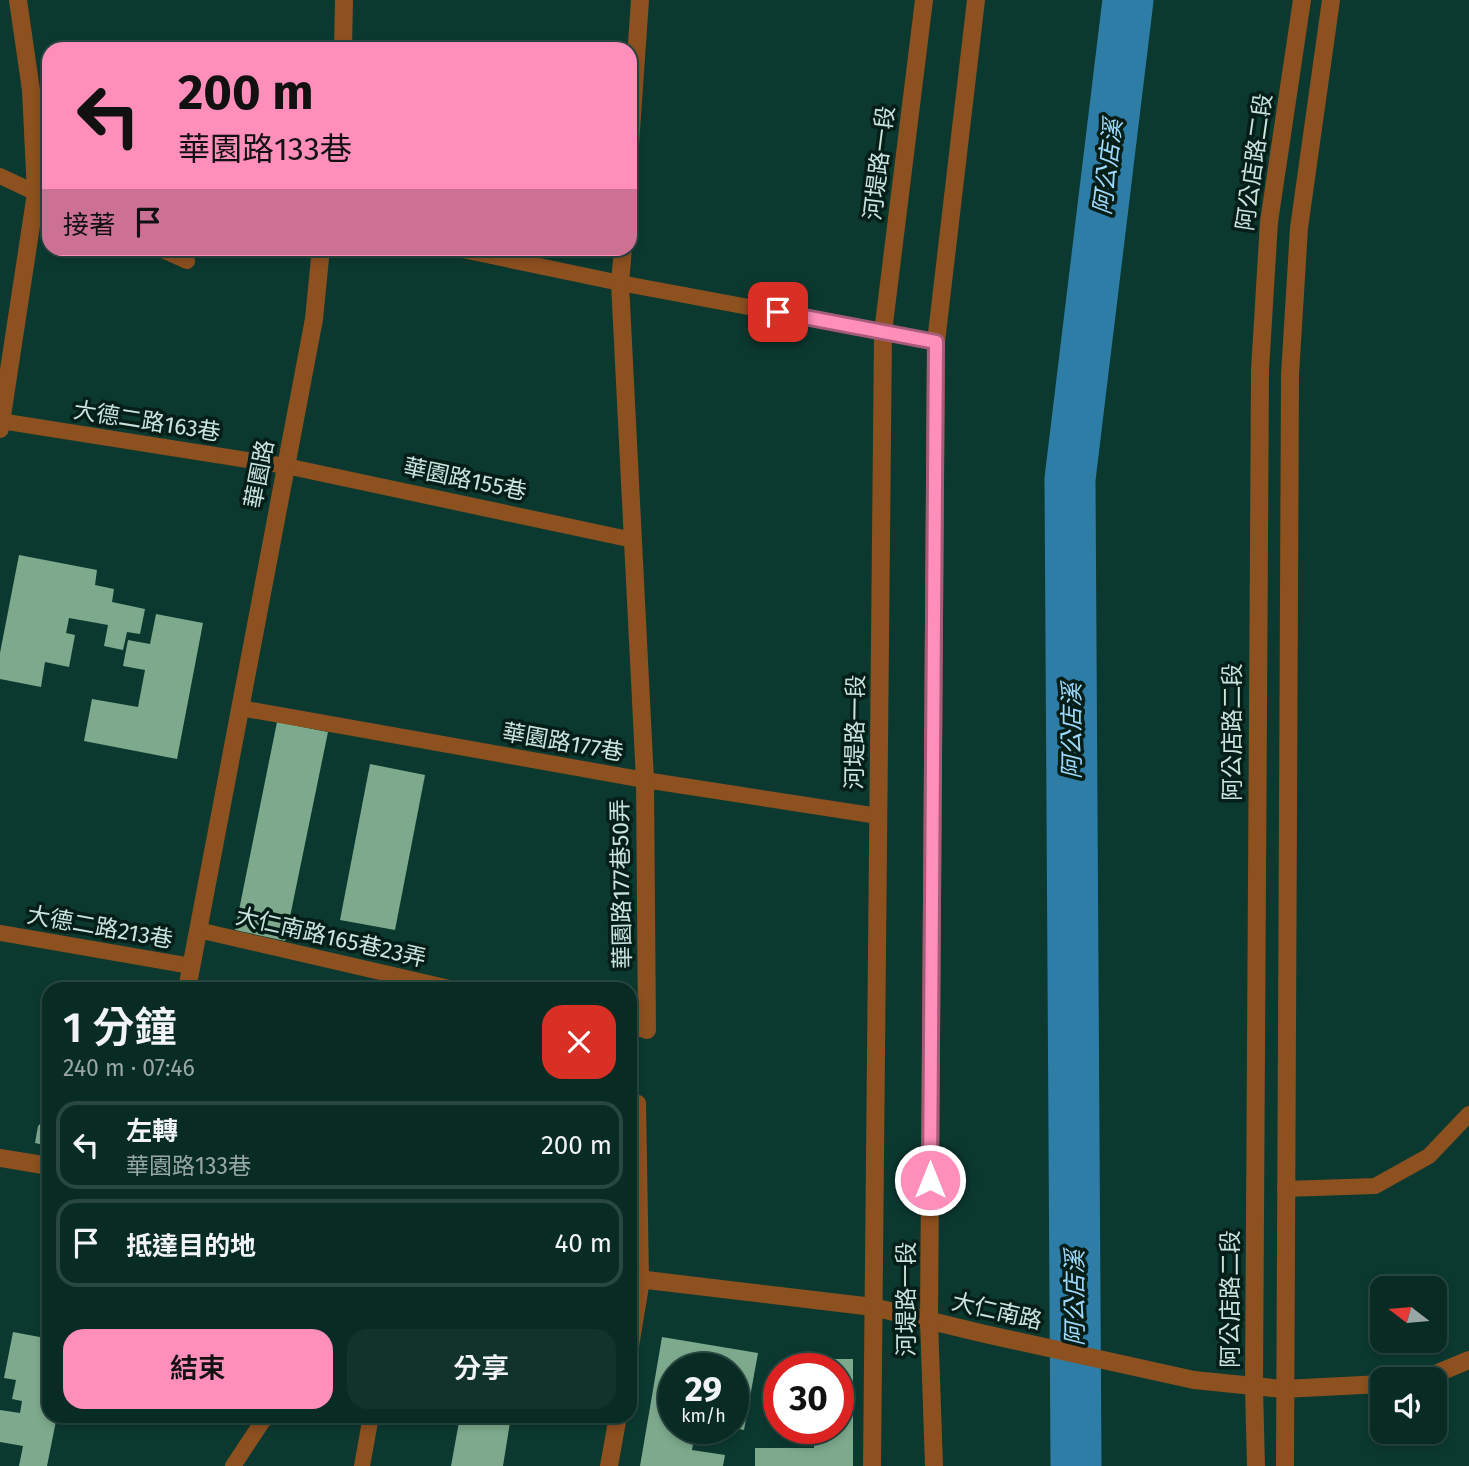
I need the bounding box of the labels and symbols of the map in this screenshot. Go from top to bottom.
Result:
street label: 阿公店路二段 [1231,92,1277,232]
street label: 河堤路一段 [858,104,900,222]
water label: 阿公店溪 [1088,115,1128,216]
pin [748,282,808,342]
street label: 大德二路163巷 [71,396,223,446]
street label: 華園路 [239,437,279,511]
street label: 華園路155巷 [401,452,529,506]
street label: 阿公店路二段 [1218,663,1246,801]
street label: 河堤路一段 [840,674,870,790]
water label: 阿公店溪 [1058,680,1086,779]
street label: 華園路177巷 [500,718,626,766]
street label: 華園路177巷50弄 [606,799,636,969]
street label: 大德二路213巷 [25,900,175,954]
street label: 大仁南路165巷23弄 [233,901,429,973]
position arrow [893,1143,967,1217]
street label: 阿公店路二段 [1216,1230,1244,1368]
street label: 河堤路一段 [892,1242,920,1357]
water label: 阿公店溪 [1061,1247,1089,1346]
north arrow [1370,1276,1447,1353]
street label: 大仁南路 [949,1287,1045,1335]
speed limit sign: 30 [763,1353,854,1444]

